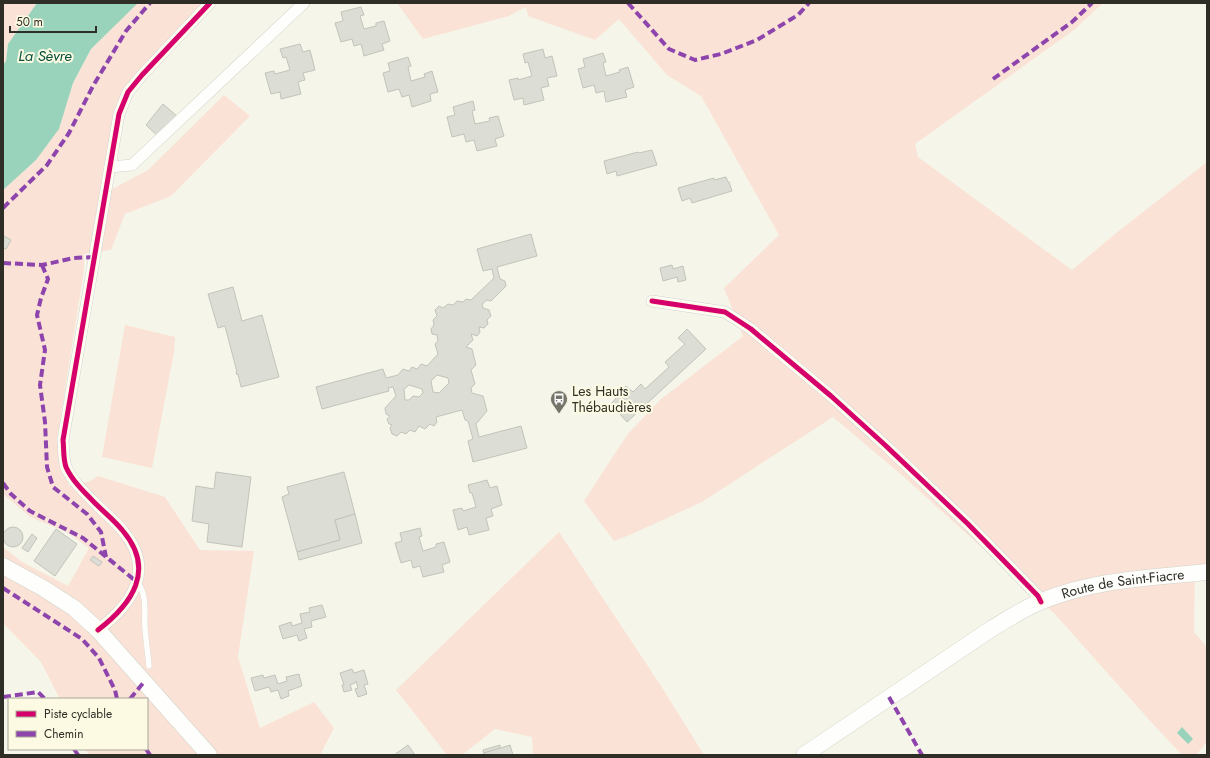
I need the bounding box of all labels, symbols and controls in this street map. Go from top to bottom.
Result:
scale bar [10,8,96,34]
text: 50 m [16,13,43,31]
water label: La Sèvre [18,45,72,67]
place label: Les Hauts Thébaudières [572,381,652,417]
bus stop icon: Les Hauts Thébaudières [549,389,569,414]
street label: Route de Saint-Fiacre [1059,564,1185,603]
legend [8,698,148,750]
text: Piste cyclable [44,705,112,723]
text: Chemin [44,725,83,743]

